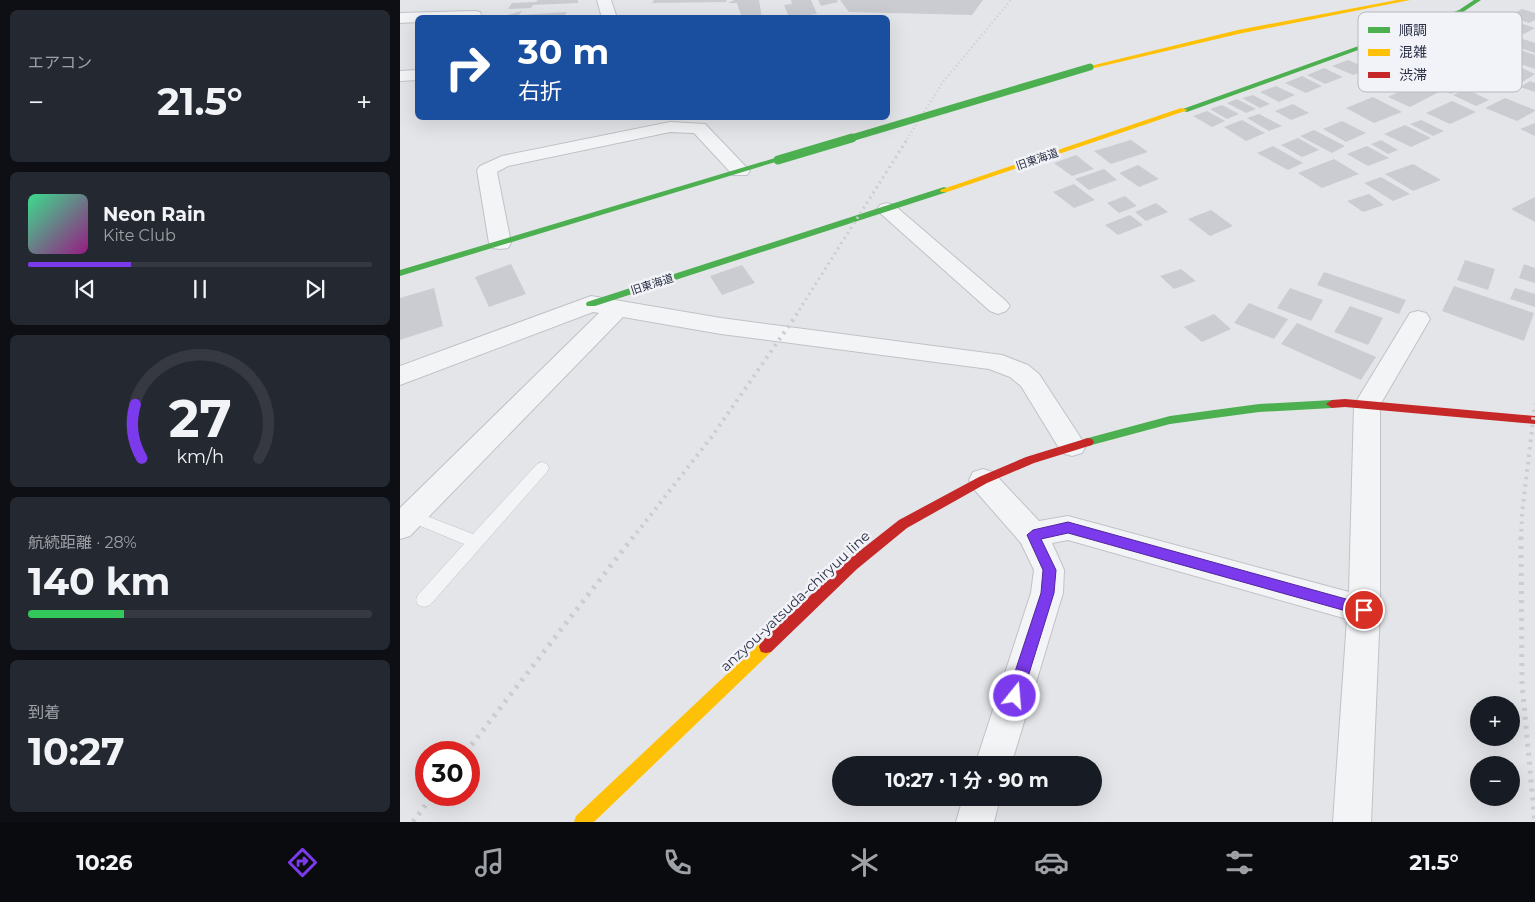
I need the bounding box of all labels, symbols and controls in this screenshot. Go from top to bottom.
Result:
legend [1358,12,1522,92]
text: 順調 [1399,21,1427,39]
text: 30 m [518,30,609,73]
icon: right [435,35,500,100]
text: 混雑 [1399,43,1427,61]
text: エアコン [28,53,92,72]
text: 渋滞 [1399,66,1427,84]
text: 21.5° [157,78,243,125]
text: 右折 [518,78,562,105]
text: − [28,85,44,119]
text: + [356,85,372,119]
street label: 旧東海道 [1014,145,1060,173]
text: Neon Rain [103,203,206,226]
text: Kite Club [103,226,176,245]
street label: 旧東海道 [629,271,675,297]
icon: previous [71,275,99,303]
icon: pause [186,275,214,303]
icon: next [301,275,329,303]
text: 27 [169,387,231,450]
text: km/h [176,446,224,467]
street label: anzyou-yatsuda-chiryuu line [716,527,874,675]
text: 航続距離 · 28% [28,533,137,552]
text: 140 km [28,558,170,605]
pin [1343,589,1385,631]
icon: arrive [1350,596,1378,624]
position arrow [988,669,1040,721]
map controls [1470,696,1520,806]
button: + [1470,696,1520,746]
text: 到着 [28,703,60,722]
text: 10:27 [28,728,125,775]
speed limit sign: 30 [415,741,480,806]
button: − [1470,756,1520,806]
text: 10:27 · 1 分 · 90 m [885,769,1049,792]
icon: directions [285,845,320,880]
icon: music [472,845,507,880]
icon: phone [660,845,695,880]
icon: climate [847,845,882,880]
icon: car [1034,845,1069,880]
icon: filters [1222,845,1257,880]
text: 10:26 [76,849,133,876]
text: 21.5° [1409,849,1459,876]

